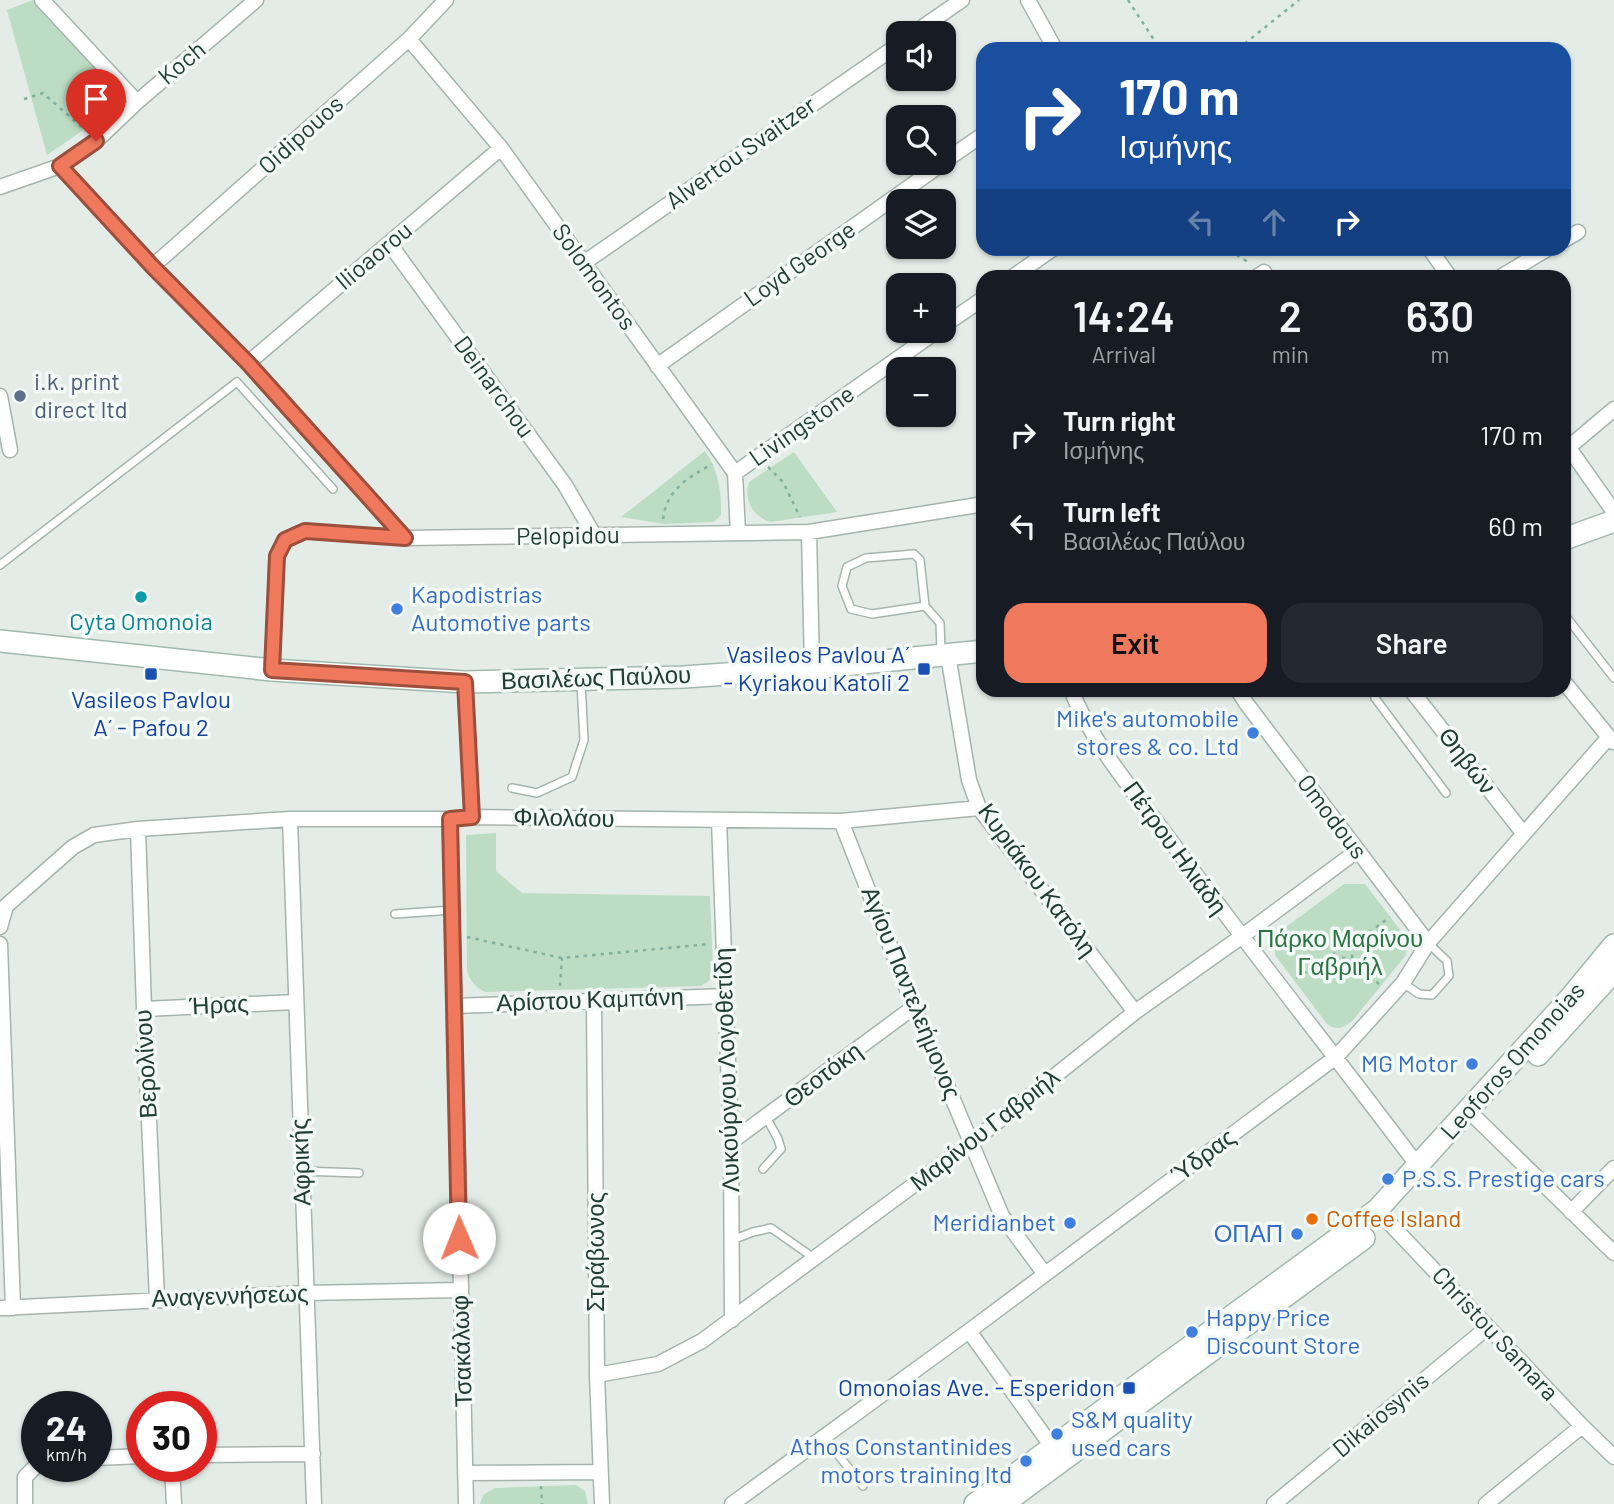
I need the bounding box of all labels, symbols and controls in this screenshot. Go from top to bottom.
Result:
map controls [886,21,956,427]
button: sound [886,21,956,91]
street label: Koch [151,34,211,90]
text: 170 m [1119,66,1239,125]
pin [66,69,126,141]
icon: right [1004,70,1095,161]
icon: arrive [77,80,115,118]
street label: Oidipouos [252,88,348,179]
street label: Alvertou Svaitzer [660,89,821,214]
button: search [886,105,956,175]
text: Ισμήνης [1119,126,1232,164]
button: layers [886,189,956,259]
icon: left [1182,203,1220,241]
icon: ahead [1255,203,1293,241]
icon: right [1328,203,1366,241]
street label: Loyd George [738,214,860,312]
street label: Ilioaorou [329,215,417,295]
street label: Solomontos [547,217,644,335]
button: + [886,273,956,343]
text: 14:24 [1073,290,1175,340]
text: 2 [1279,290,1302,340]
text: 630 [1406,290,1474,340]
street label: Deinarchou [449,330,542,443]
text: Arrival [1092,340,1156,368]
text: min [1272,340,1309,368]
text: m [1430,340,1449,368]
button: − [886,357,956,427]
place label: i.k. print direct ltd [34,366,128,423]
street label: Livingstone [743,378,859,471]
marker: i.k. print direct ltd [12,388,28,404]
text: Turn right [1063,405,1176,436]
icon: right [1004,416,1042,454]
text: 170 m [1480,419,1543,450]
text: Ισμήνης [1063,436,1144,464]
text: Turn left [1063,496,1161,527]
icon: left [1004,507,1042,545]
text: 60 m [1488,510,1543,541]
street label: Pelopidou [516,519,620,550]
text: Βασιλέως Παύλου [1063,527,1245,555]
place label: Kapodistrias Automotive parts [411,579,591,636]
marker: Cyta Omonoia [133,589,149,605]
marker: Kapodistrias Automotive parts [389,601,405,617]
button: Exit [1004,603,1267,683]
button: Share [1281,603,1543,683]
place label: Cyta Omonoia [69,606,213,635]
place label: Vasileos Pavlou A´ - Kyriakou Katoli 2 [723,639,910,696]
street label: Βασιλέως Παύλου [500,659,692,694]
marker: Vasileos Pavlou A´ - Kyriakou Katoli 2 [916,661,932,677]
marker: Vasileos Pavlou A´ - Pafou 2 [143,666,159,682]
place label: Vasileos Pavlou A´ - Pafou 2 [71,684,231,741]
place label: Mike's automobile stores & co. Ltd [1056,703,1239,760]
street label: Θηβών [1433,721,1503,799]
marker: Mike's automobile stores & co. Ltd [1245,725,1261,741]
street label: Omodous [1292,768,1374,864]
street label: Πέτρου Ηλιάδη [1118,775,1234,919]
street label: Κυριάκου Κατόλη [973,797,1104,961]
street label: Φιλολάου [513,801,615,832]
street label: Αγίου Παντελεήμονος [856,882,968,1103]
park label: Πάρκο Μαρίνου Γαβριήλ [1257,923,1423,980]
street label: Λυκούργου Λογοθετίδη [707,947,744,1193]
street label: Leoforos Omonoias [1434,975,1590,1145]
street label: Αρίστου Καμπάνη [496,981,684,1016]
street label: Ήρας [188,987,249,1020]
street label: Βερολίνου [127,1009,162,1119]
street label: Θεοτόκη [777,1035,867,1113]
place label: MG Motor [1361,1048,1458,1077]
marker: MG Motor [1464,1056,1480,1072]
street label: Μαρίνου Γαβριήλ [904,1062,1064,1196]
street label: Αφρικής [283,1118,316,1206]
street label: Ύδρας [1164,1121,1240,1188]
place label: P.S.S. Prestige cars [1402,1163,1605,1192]
marker: P.S.S. Prestige cars [1380,1171,1396,1187]
street label: Στράβωνος [580,1192,609,1312]
position arrow [422,1201,496,1275]
place label: Coffee Island [1326,1203,1461,1232]
place label: Meridianbet [932,1207,1056,1236]
marker: Coffee Island [1304,1211,1320,1227]
marker: Meridianbet [1062,1215,1078,1231]
place label: ΟΠΑΠ [1214,1218,1283,1247]
marker: ΟΠΑΠ [1289,1226,1305,1242]
street label: Christou Samara [1427,1260,1565,1406]
street label: Αναγεννήσεως [151,1277,309,1312]
street label: Τσακάλωφ [444,1294,477,1408]
place label: Happy Price Discount Store [1206,1302,1360,1359]
marker: Happy Price Discount Store [1184,1324,1200,1340]
street label: Dikaiosynis [1326,1365,1434,1462]
place label: Omonoias Ave. - Esperidon [838,1372,1115,1401]
marker: Omonoias Ave. - Esperidon [1121,1380,1137,1396]
speed limit sign: 30 [126,1391,217,1482]
place label: S&M quality used cars [1071,1404,1193,1461]
text: 24 [46,1406,87,1448]
marker: S&M quality used cars [1049,1426,1065,1442]
place label: Athos Constantinides motors training ltd [790,1431,1012,1488]
text: km/h [46,1443,87,1465]
marker: Athos Constantinides motors training ltd [1018,1453,1034,1469]

